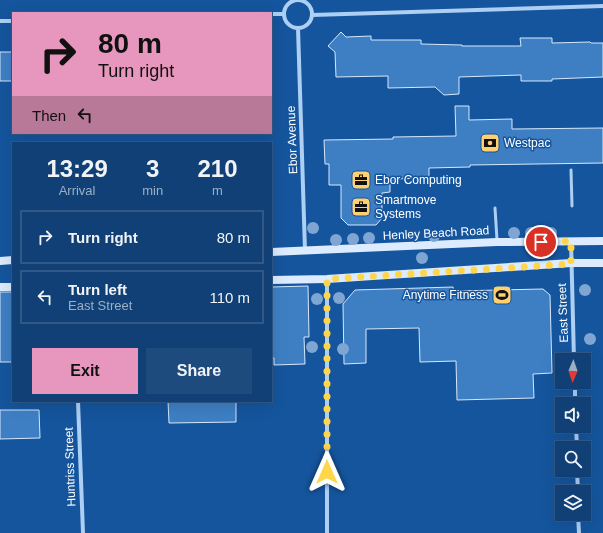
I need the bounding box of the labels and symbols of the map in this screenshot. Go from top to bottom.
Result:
street label: Ebor Avenue [284,105,300,174]
bank icon: Westpac [479,132,501,154]
place label: Westpac [504,136,550,150]
office icon: Ebor Computing [350,169,372,191]
place label: Ebor Computing [375,173,462,187]
place label: Smartmove Systems [375,193,437,221]
office icon: Smartmove Systems [350,196,372,218]
street label: Henley Beach Road [382,223,490,243]
pin [524,225,558,259]
street label: East Street [555,282,571,343]
sports icon: Anytime Fitness [491,284,513,306]
place label: Anytime Fitness [403,288,488,302]
north arrow [555,353,591,389]
street label: Huntriss Street [62,426,78,507]
position arrow [306,451,348,493]

